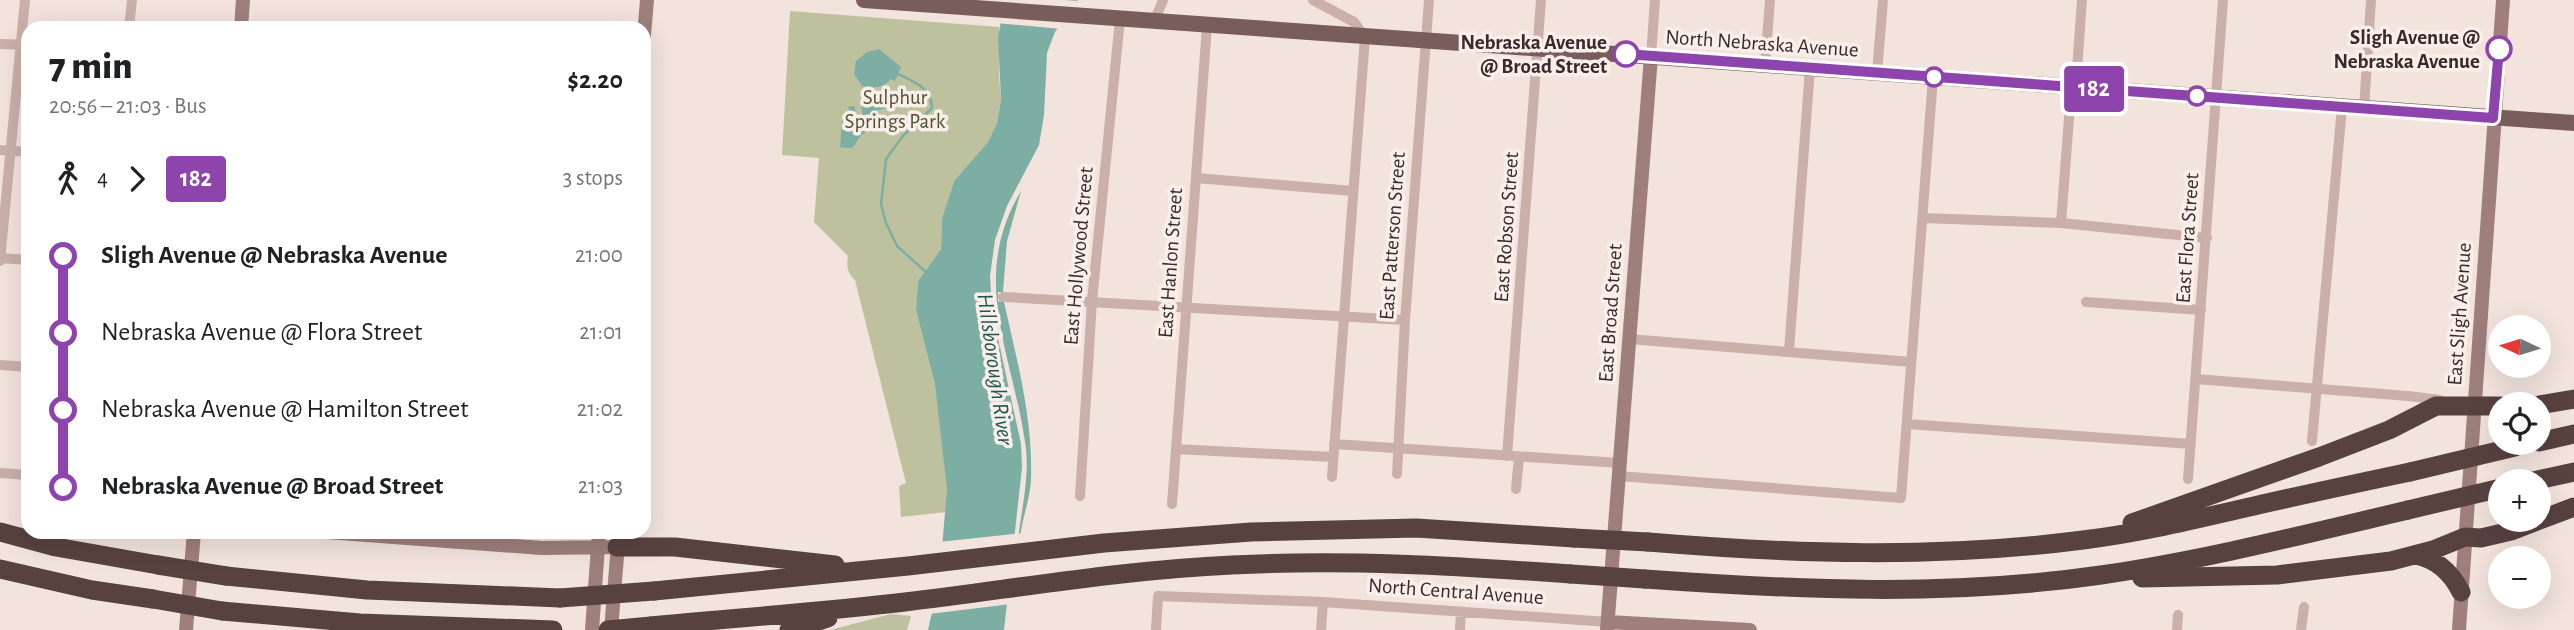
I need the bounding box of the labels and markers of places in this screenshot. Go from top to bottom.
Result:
place label: Sligh Avenue @ Nebraska Avenue [2333,27,2480,72]
place label: Nebraska Avenue @ Broad Street [1460,32,1607,77]
marker: Sligh Avenue @ Nebraska Avenue [2486,36,2512,62]
marker: Nebraska Avenue @ Broad Street [1613,41,1639,67]
unlabelled marker [1924,67,1944,87]
unlabelled marker [2187,86,2207,106]

